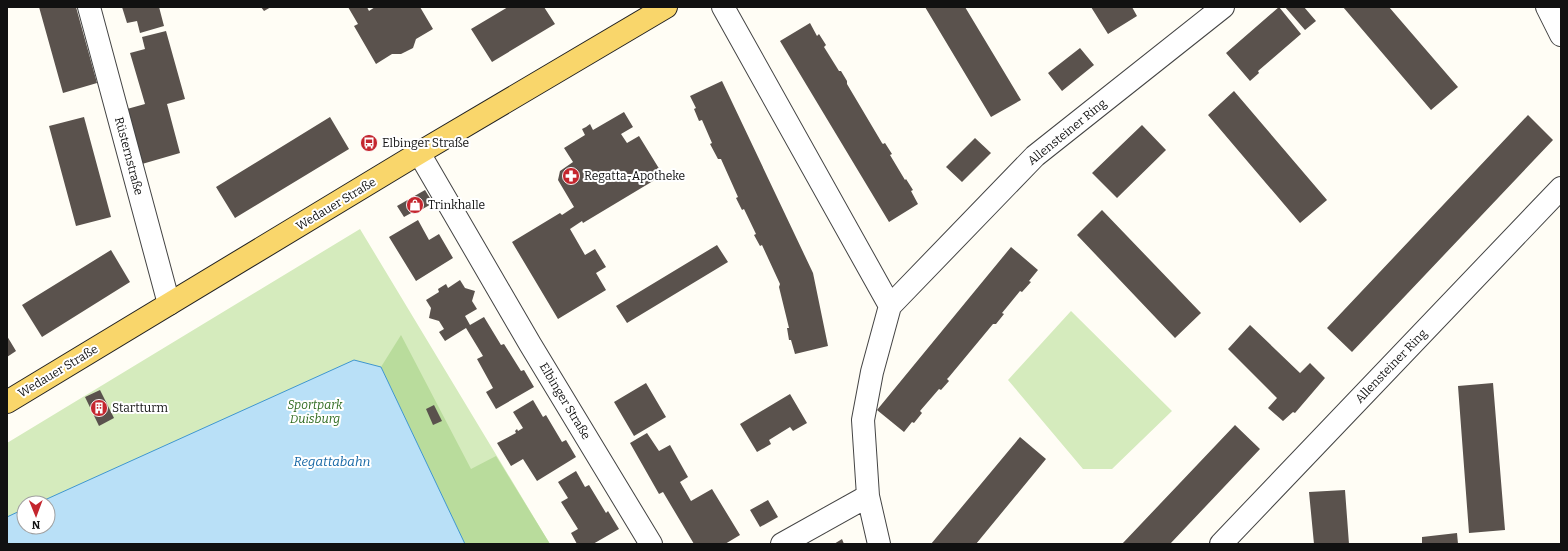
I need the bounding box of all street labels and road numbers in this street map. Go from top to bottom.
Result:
street label: Allensteiner Ring [1025,96,1109,168]
street label: Rüsternstraße [112,115,146,197]
street label: Wedauer Straße [294,175,378,233]
street label: Allensteiner Ring [1352,326,1430,406]
street label: Wedauer Straße [16,342,100,400]
street label: Elbinger Straße [537,360,593,442]

